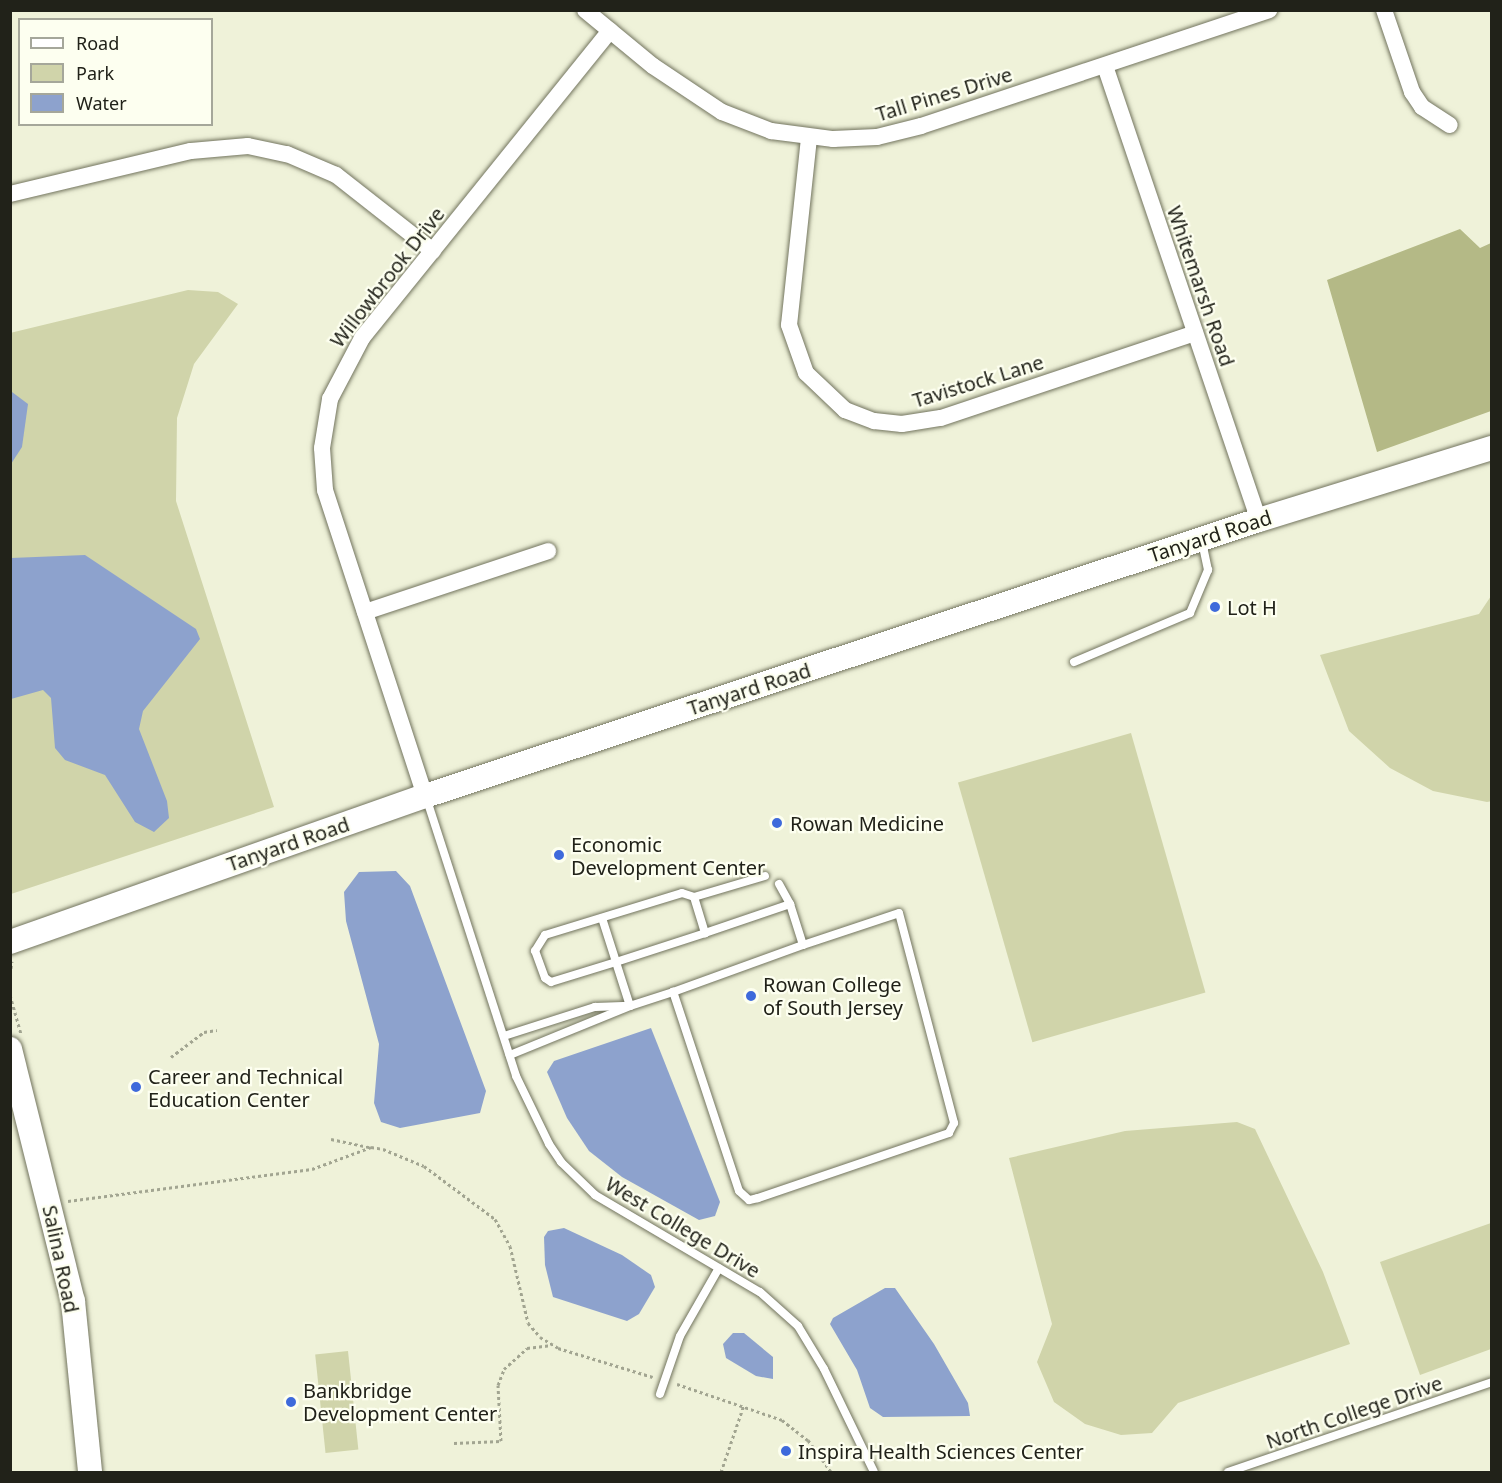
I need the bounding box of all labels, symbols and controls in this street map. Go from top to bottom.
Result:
legend [18,18,213,126]
text: Road [76,31,119,55]
text: Park [76,61,114,85]
street label: Tall Pines Drive [873,62,1015,126]
text: Water [76,91,127,115]
street label: Willowbrook Drive [325,202,449,352]
street label: Whitemarsh Road [1162,203,1240,369]
street label: Tavistock Lane [910,350,1046,412]
street label: Tanyard Road [1145,505,1275,567]
place label: Lot H [1227,595,1277,619]
marker: Lot H [1208,600,1222,614]
street label: Tanyard Road [684,658,814,720]
place label: Rowan Medicine [790,811,944,835]
street label: Tanyard Road [224,812,352,876]
marker: Rowan Medicine [768,814,786,832]
place label: Economic Development Center [571,832,765,879]
marker: Economic Development Center [552,848,566,862]
place label: Rowan College of South Jersey [763,972,903,1019]
marker: Rowan College of South Jersey [744,989,758,1003]
place label: Career and Technical Education Center [148,1064,343,1111]
marker: Career and Technical Education Center [129,1080,143,1094]
street label: West College Drive [601,1171,765,1283]
street label: Salina Road [38,1203,84,1315]
street label: North College Drive [1263,1371,1445,1453]
place label: Bankbridge Development Center [303,1378,497,1425]
marker: Bankbridge Development Center [284,1395,298,1409]
place label: Inspira Health Sciences Center [798,1439,1084,1463]
marker: Inspira Health Sciences Center [779,1444,793,1458]

